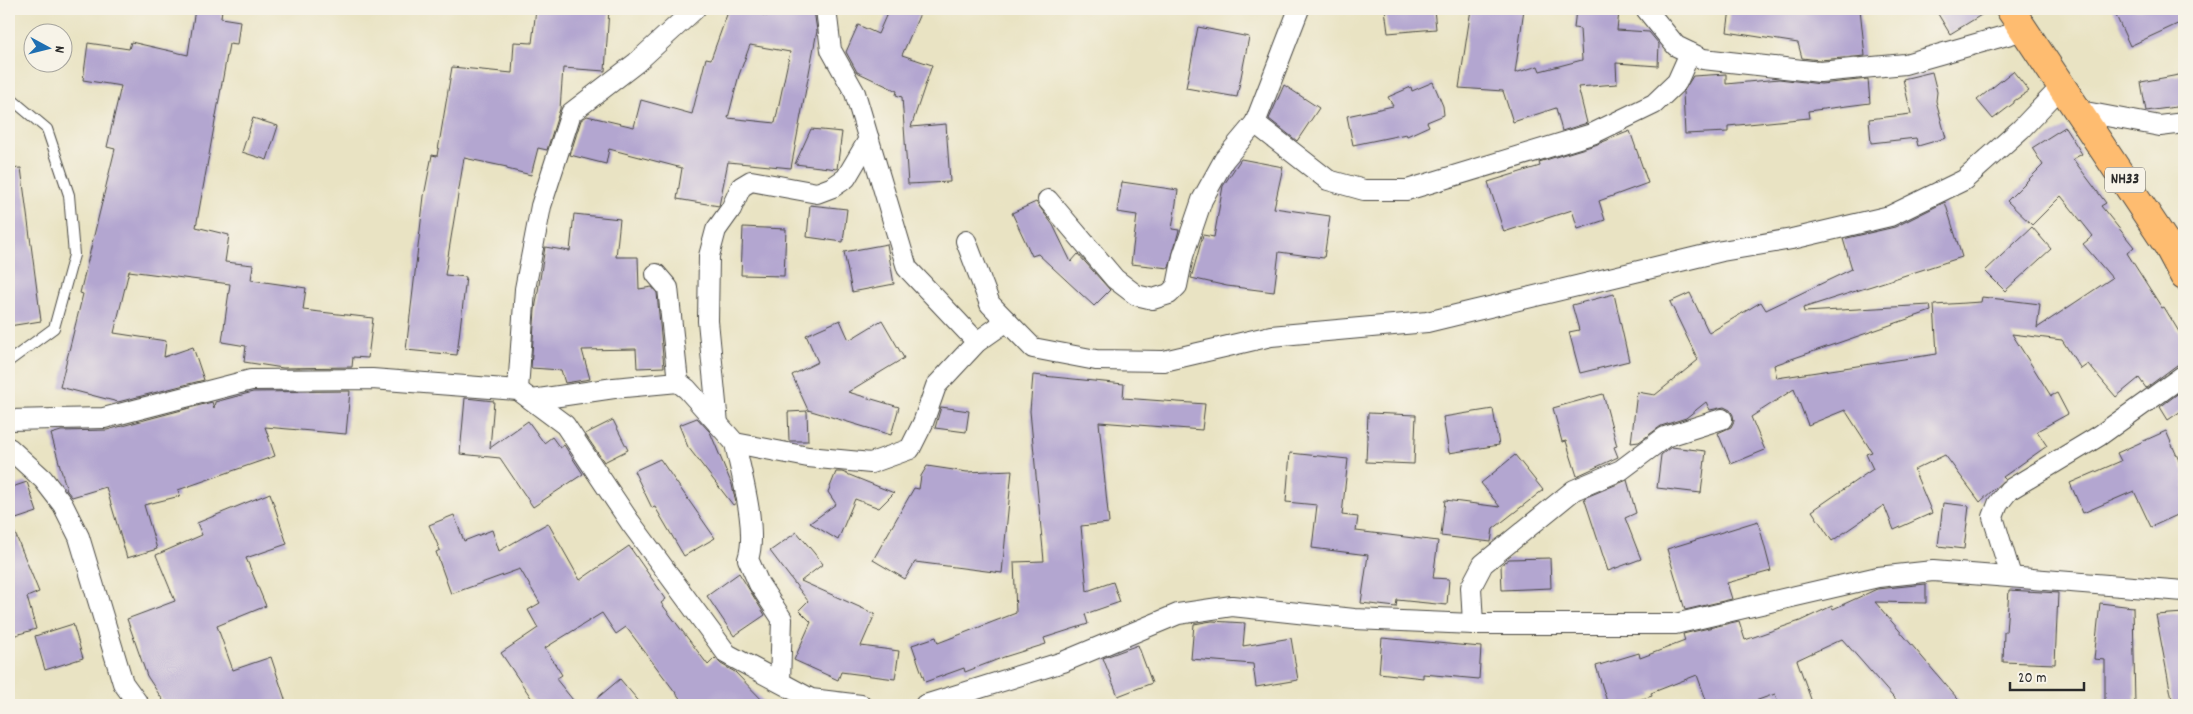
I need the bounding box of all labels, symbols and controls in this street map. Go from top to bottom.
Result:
north arrow [22,22,72,72]
text: N [49,45,69,54]
road number: NH33 [2105,168,2145,192]
scale bar [2010,659,2084,691]
text: 20 m [2018,668,2046,690]

